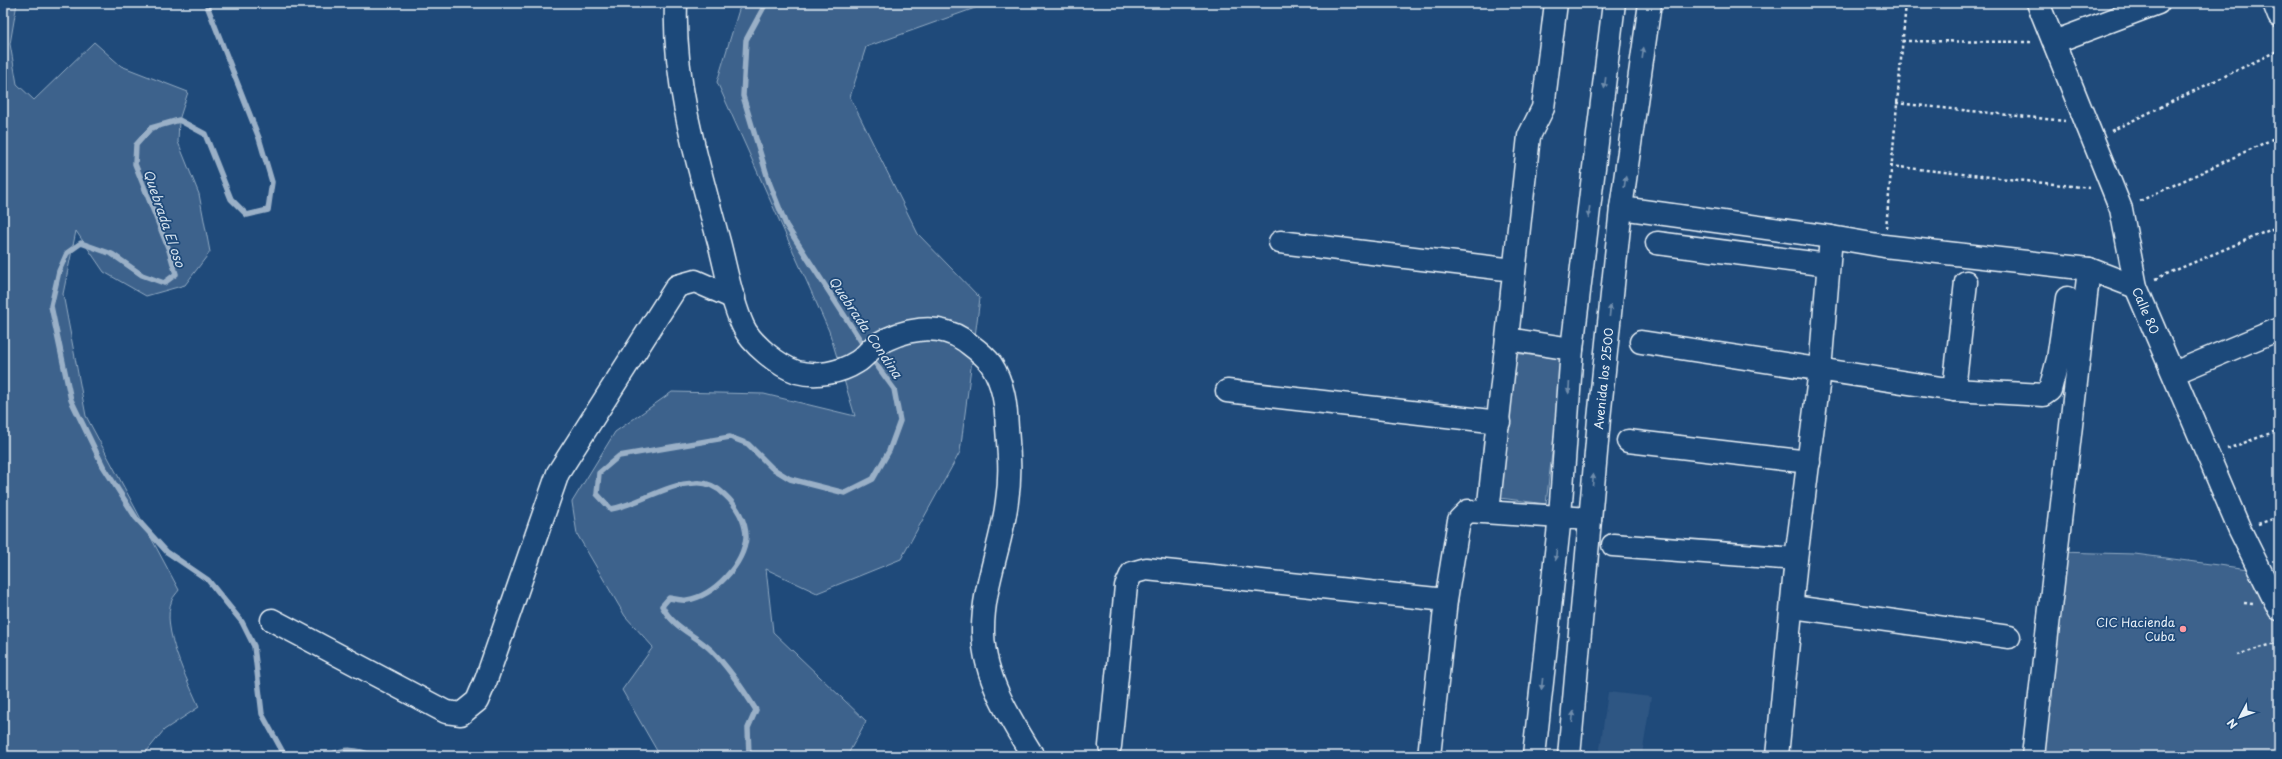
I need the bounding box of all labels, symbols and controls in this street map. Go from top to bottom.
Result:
one-way arrow [1640,47,1646,59]
one-way arrow [1601,77,1608,89]
water label: Quebrada El oso [139,167,191,270]
one-way arrow [1622,176,1628,188]
one-way arrow [1586,206,1592,218]
water label: Quebrada Condina [825,272,908,383]
street label: Calle 80 [2128,284,2164,337]
one-way arrow [1607,305,1613,317]
street label: Avenida los 2500 [1589,327,1617,430]
one-way arrow [1566,382,1573,394]
one-way arrow [1590,474,1597,486]
one-way arrow [1552,549,1559,561]
place label: CIC Hacienda Cuba [2096,613,2176,645]
marker: CIC Hacienda Cuba [2178,624,2188,634]
one-way arrow [1539,678,1545,690]
north arrow [2220,697,2260,737]
one-way arrow [1570,711,1577,723]
text: N [2223,715,2241,733]

